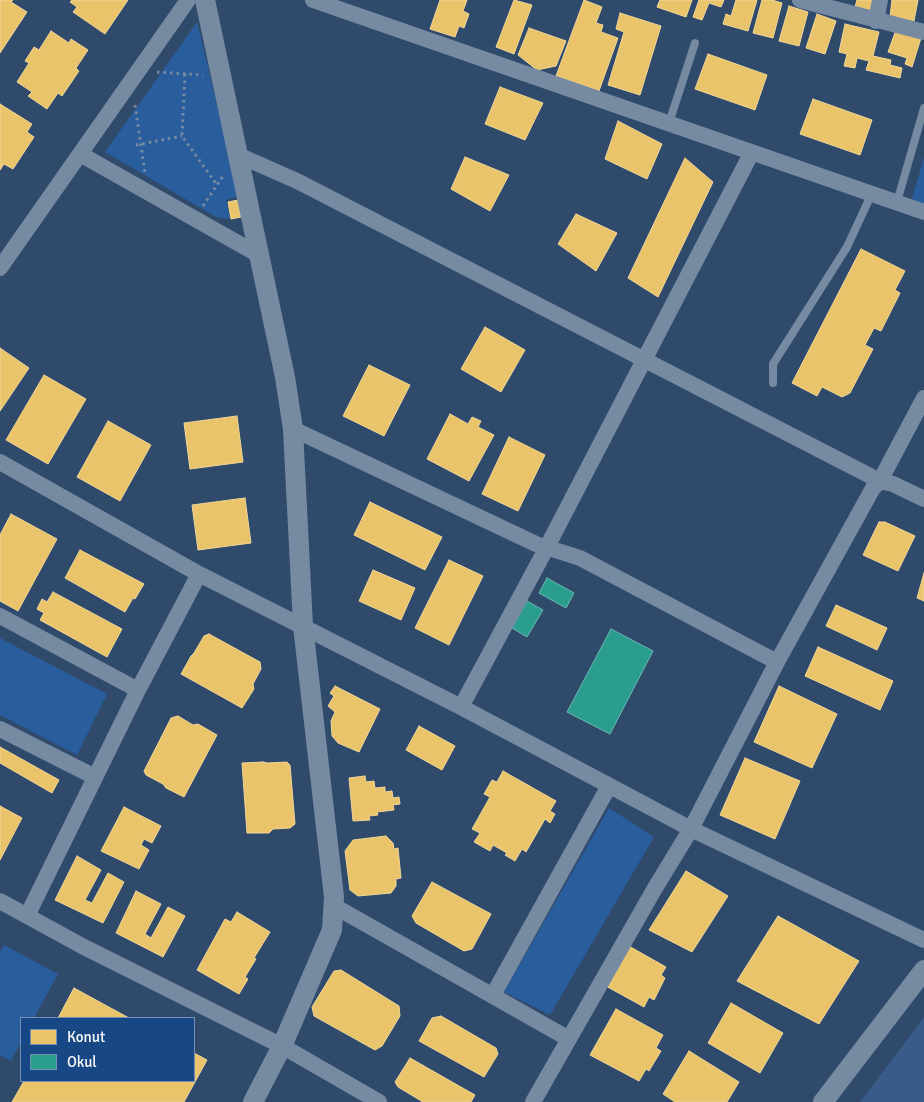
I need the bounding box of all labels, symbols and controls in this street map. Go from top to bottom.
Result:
legend [20,1017,195,1082]
text: Konut [67,1028,105,1046]
text: Okul [67,1053,97,1071]

